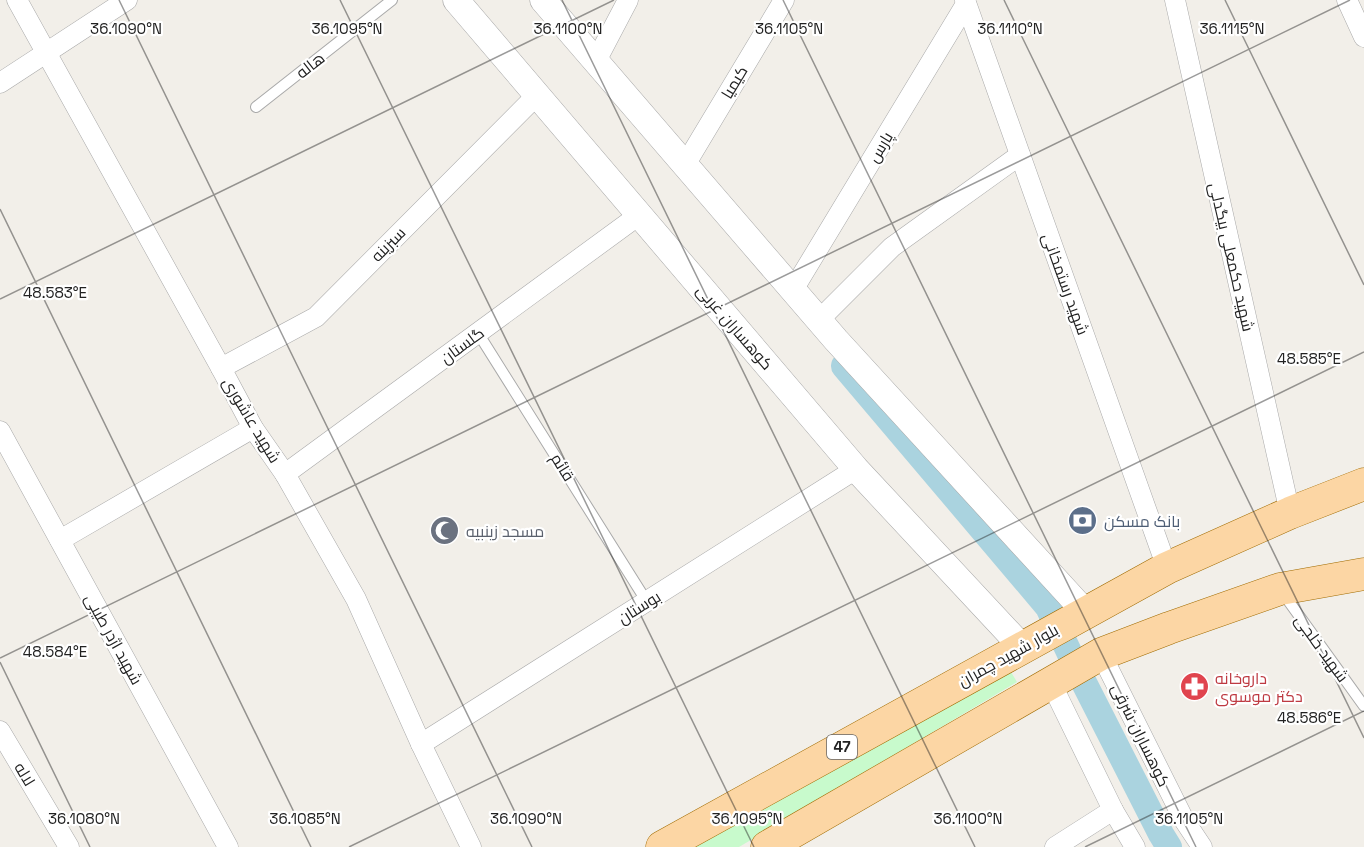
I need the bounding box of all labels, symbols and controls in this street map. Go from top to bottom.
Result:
text: 36.1090°N [90,19,162,38]
text: 36.1095°N [311,19,383,38]
text: 36.1100°N [534,19,602,38]
text: 36.1105°N [755,19,823,38]
text: 36.1110°N [977,19,1043,38]
text: 36.1115°N [1200,19,1264,38]
street label: هاله [292,48,329,83]
street label: کیمیا [716,62,752,103]
street label: پارس [863,127,899,167]
street label: شهید حکمعلی بیگدلی [1204,181,1259,334]
street label: سبزینه [366,222,410,266]
street label: شهید رستمخانی [1037,230,1094,338]
street label: کوهساران غربی [692,280,777,374]
text: 48.583°E [23,283,87,302]
street label: گلستان [436,322,489,368]
text: 48.585°E [1277,349,1341,368]
street label: شهید عاشوری [218,374,285,467]
street label: قائم [545,449,579,486]
bank icon: بانک مسکن [1067,505,1099,537]
place label: بانک مسکن [1104,511,1180,532]
mosque icon: مسجد زینبیه [429,515,461,547]
place label: مسجد زینبیه [466,521,544,542]
street label: بوستان [614,586,665,629]
street label: شهید اژدر طیبی [80,590,147,689]
street label: شهید خلجی [1290,610,1353,686]
street label: بلوار شهید چمران [954,619,1063,693]
text: 48.584°E [23,642,87,661]
place label: داروخانه دکتر موسوی [1215,668,1303,707]
pharmacy icon: داروخانه دکتر موسوی [1178,671,1210,703]
street label: کوهساران شرقی [1107,680,1175,790]
text: 48.586°E [1277,708,1341,727]
road number: 47 [827,735,857,759]
street label: لاله [9,759,40,790]
text: 36.1080°N [48,809,120,828]
text: 36.1085°N [269,809,341,828]
text: 36.1090°N [490,809,562,828]
text: 36.1095°N [711,809,783,828]
text: 36.1100°N [934,809,1002,828]
text: 36.1105°N [1155,809,1223,828]

